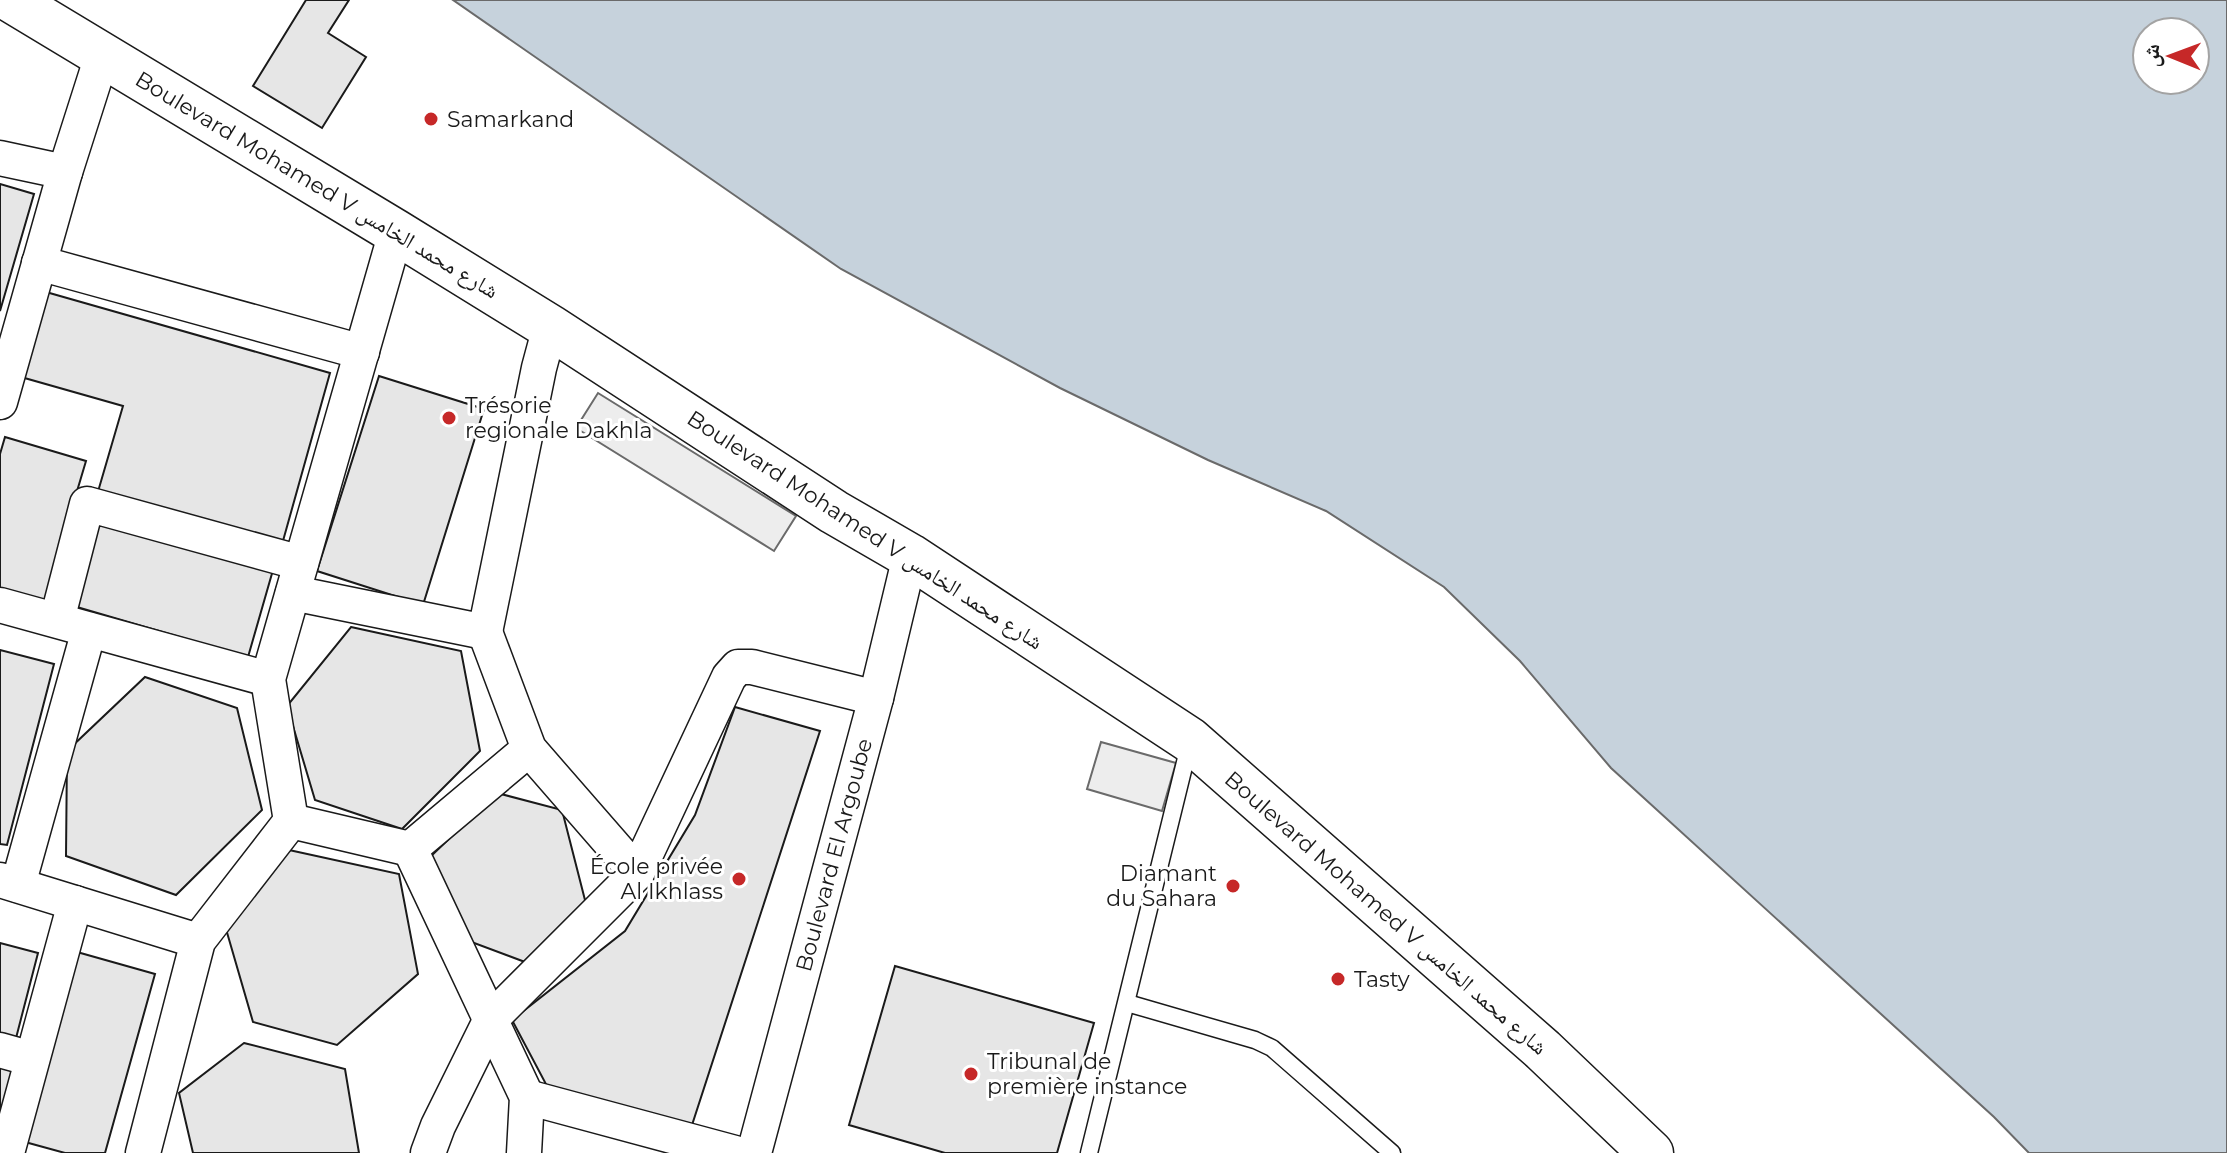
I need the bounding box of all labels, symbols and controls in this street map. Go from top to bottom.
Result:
north arrow [2131,16,2211,96]
text: ش [2138,44,2165,68]
street label: Boulevard Mohamed V شارع محمد الخامس [130,66,504,304]
place label: Samarkand [447,106,574,133]
marker: Samarkand [422,110,440,128]
place label: Trésorie regionale Dakhla [465,392,653,444]
street label: Boulevard Mohamed V شارع محمد الخامس [682,405,1048,655]
marker: Trésorie regionale Dakhla [440,409,458,427]
street label: Boulevard El Argoube [790,735,878,975]
street label: Boulevard Mohamed V شارع محمد الخامس [1219,765,1553,1061]
place label: École privée Al Ikhlass [590,853,723,905]
place label: Diamant du Sahara [1106,860,1217,912]
marker: École privée Al Ikhlass [730,870,748,888]
marker: Diamant du Sahara [1224,877,1242,895]
place label: Tasty [1354,966,1410,993]
marker: Tasty [1329,970,1347,988]
place label: Tribunal de première instance [987,1048,1187,1100]
marker: Tribunal de première instance [962,1065,980,1083]

